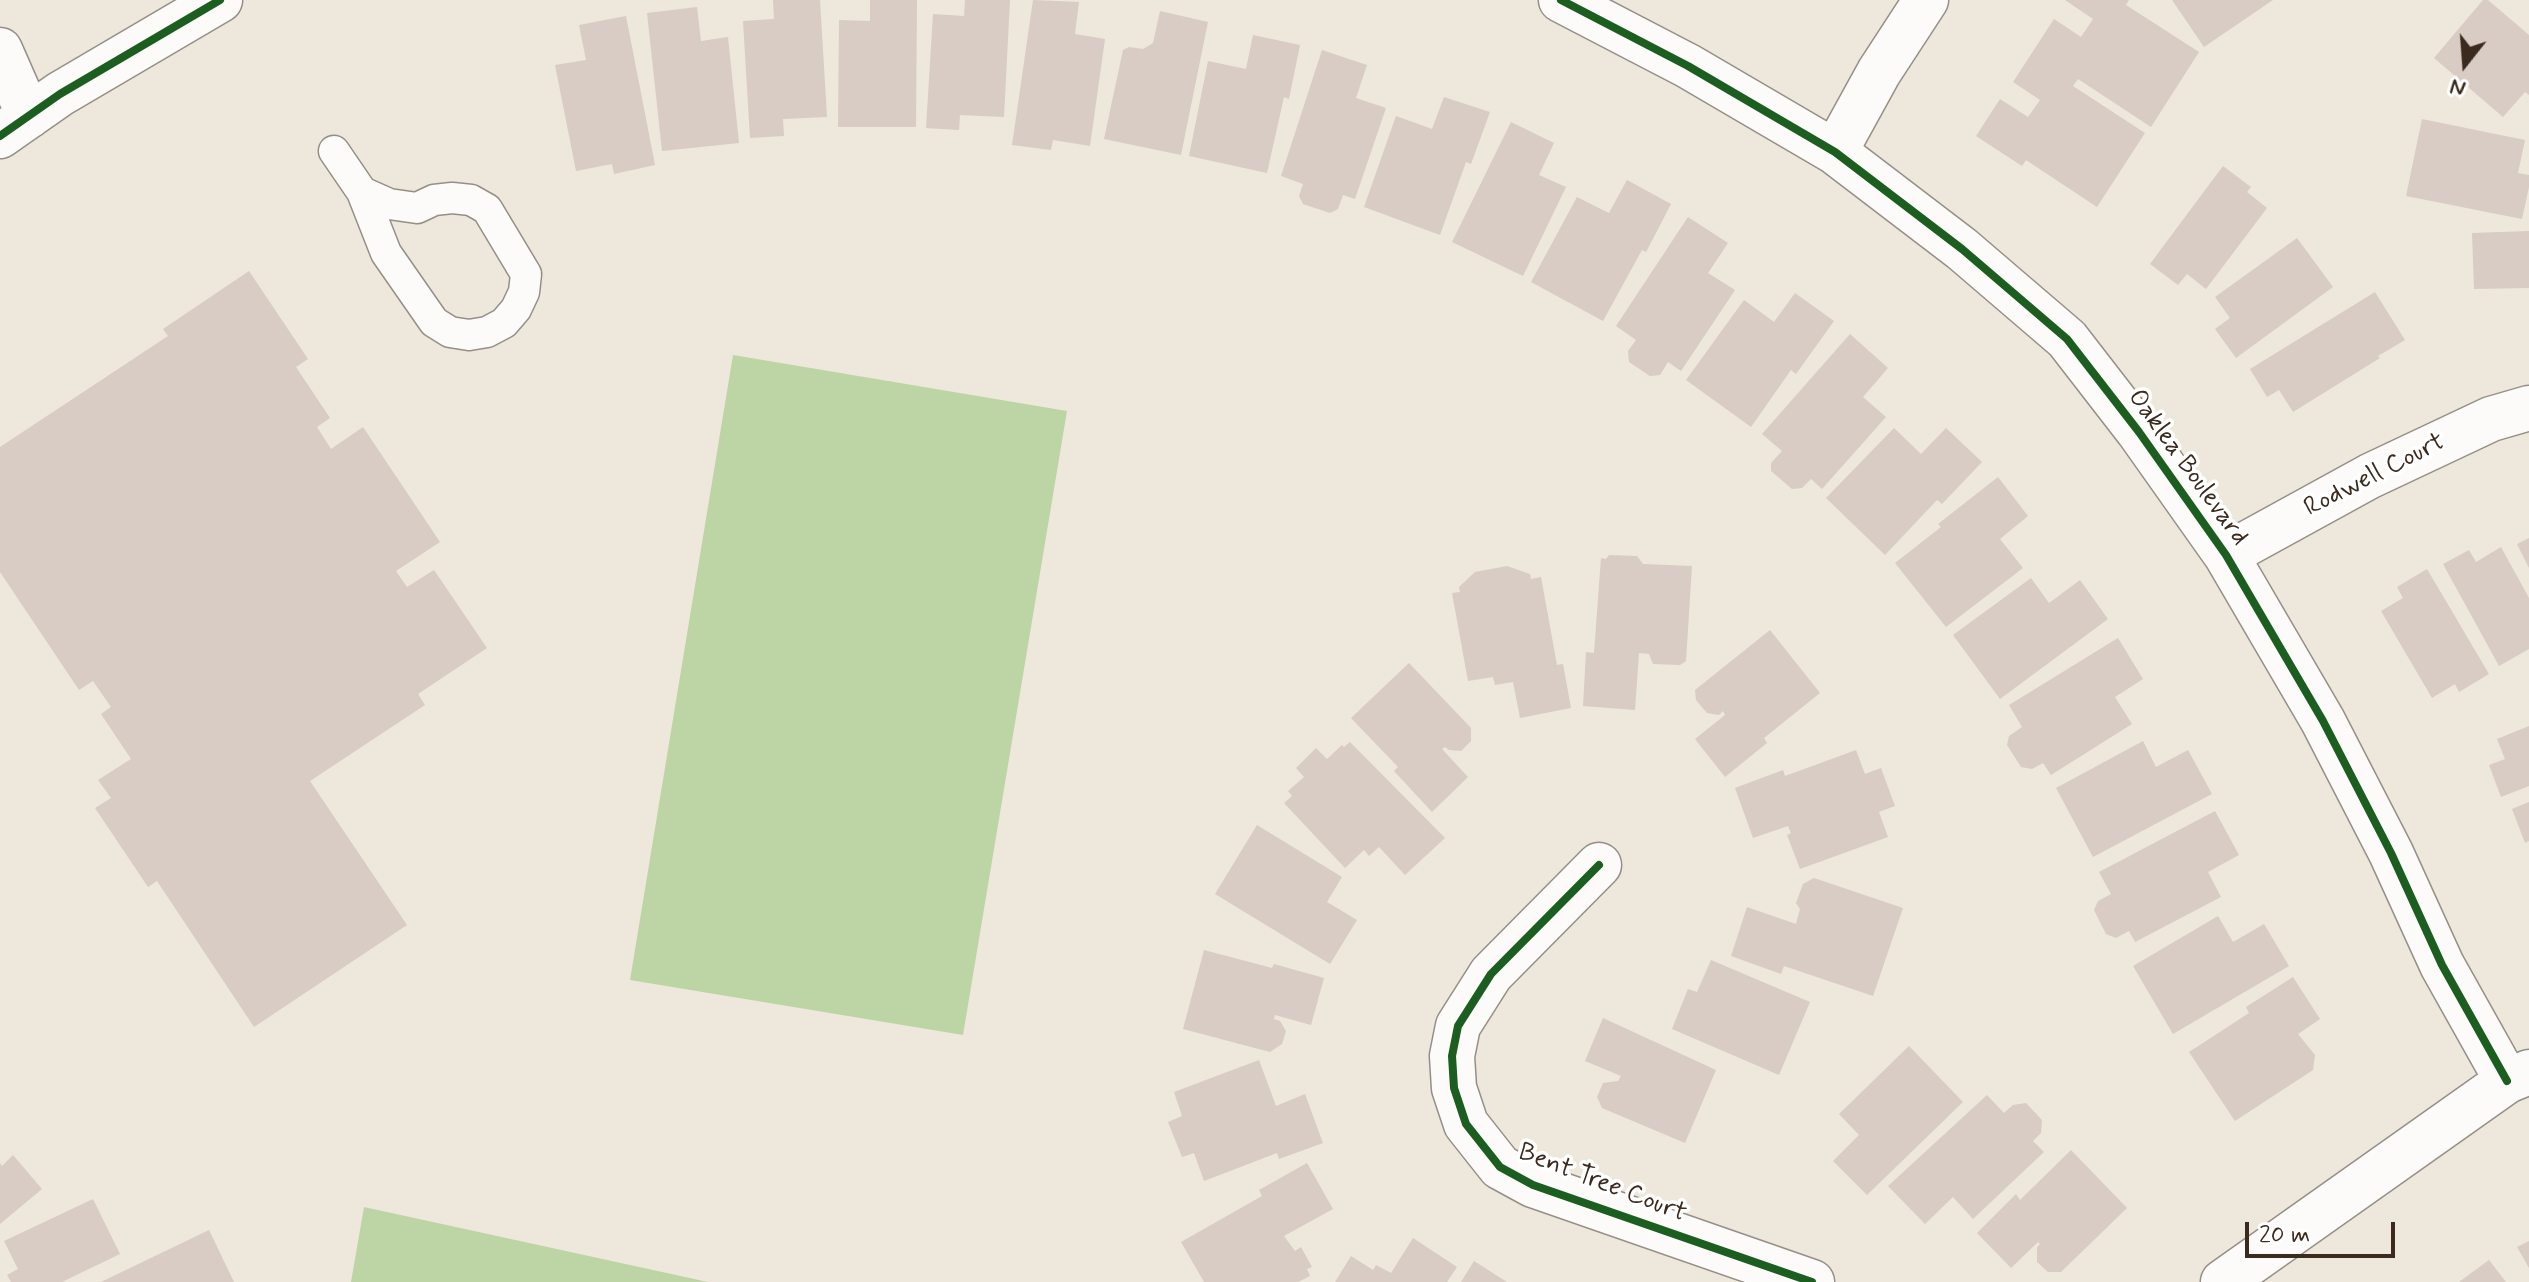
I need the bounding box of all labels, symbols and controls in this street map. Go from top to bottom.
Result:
north arrow [2425,24,2505,104]
text: N [2447,71,2469,102]
street label: Oaklea Boulevard [2120,384,2254,552]
street label: Rodwell Court [2299,427,2451,525]
street label: Bent Tree Court [1513,1138,1691,1230]
scale bar [2249,1206,2399,1256]
text: 20 m [2259,1220,2310,1251]

